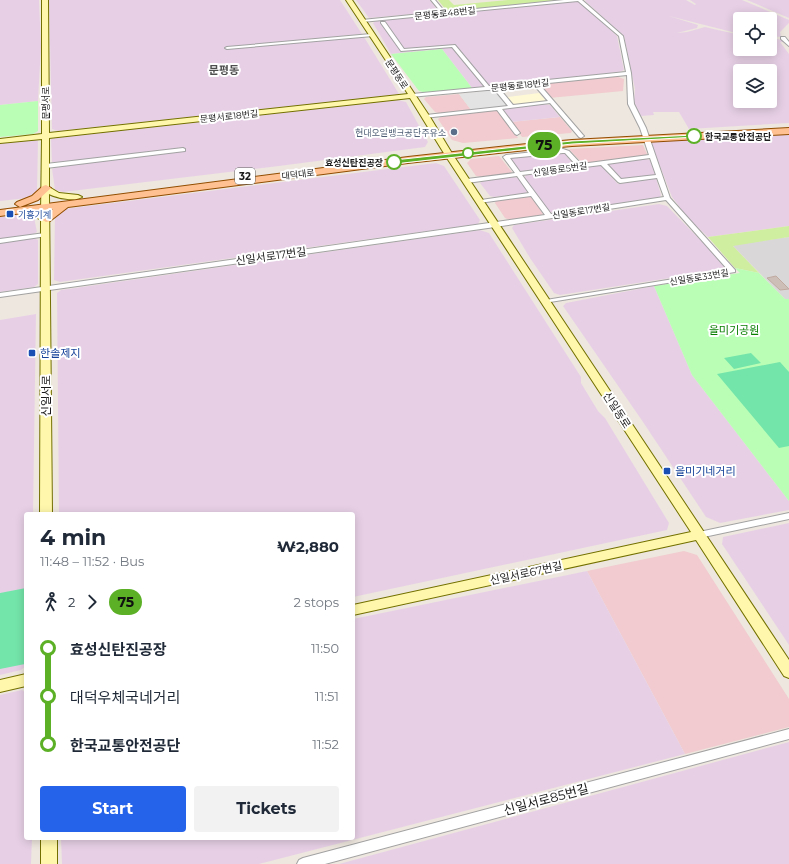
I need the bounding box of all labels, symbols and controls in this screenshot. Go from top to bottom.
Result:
street label: 문평동로48번길 [414,4,476,22]
map controls [733,12,777,108]
button: locate [733,12,777,56]
street label: 문평동로 [383,57,411,91]
district label: 문평동 [209,63,239,77]
button: layers [733,64,777,108]
street label: 문평동로18번길 [490,76,550,94]
street label: 문평서로 [40,86,51,120]
street label: 문평서로18번길 [199,107,259,125]
place label: 현대오일뱅크공단주유소 [355,127,447,138]
marker: 현대오일뱅크공단주유소 [449,127,459,137]
marker: 한국교통안전공단 [686,128,702,144]
place label: 한국교통안전공단 [705,131,772,142]
line badge: 75 [526,132,562,158]
text: 75 [536,136,552,154]
unlabelled marker [462,147,474,159]
marker: 효성신탄진공장 [386,154,402,170]
place label: 효성신탄진공장 [325,157,383,168]
street label: 신일동로5번길 [532,160,588,178]
street label: 대덕대로 [281,167,315,181]
road number: 32 [235,168,255,184]
street label: 신일동로17번길 [551,201,611,221]
marker: 기흥기계 [5,209,15,219]
place label: 기흥기계 [18,209,51,220]
street label: 신일서로17번길 [235,244,307,268]
street label: 신일동로33번길 [669,267,729,287]
park label: 을미기공원 [709,323,759,337]
place label: 한솔제지 [40,346,80,360]
marker: 한솔제지 [27,348,37,358]
street label: 신일서로 [39,376,53,416]
street label: 신일동로 [600,389,634,431]
place label: 을미기네거리 [675,464,736,478]
marker: 을미기네거리 [662,466,672,476]
text: 4 min [40,524,106,551]
text: ₩2,880 [277,537,339,556]
text: 11:48 – 11:52 · Bus [40,553,144,569]
street label: 신일서로67번길 [488,558,564,588]
icon: walk [40,591,62,613]
icon: forward [81,591,103,613]
text: 75 [117,593,134,611]
text: 2 [68,594,75,610]
text: 2 stops [294,594,339,610]
text: 효성신탄진공장 [70,640,167,659]
text: 11:50 [311,640,339,656]
text: 대덕우체국네거리 [70,688,180,707]
text: 11:51 [315,688,339,704]
text: 한국교통안전공단 [70,736,180,755]
text: 11:52 [312,736,339,752]
street label: 신일서로85번길 [502,780,590,818]
button: Start [40,786,186,832]
button: Tickets [194,786,339,832]

